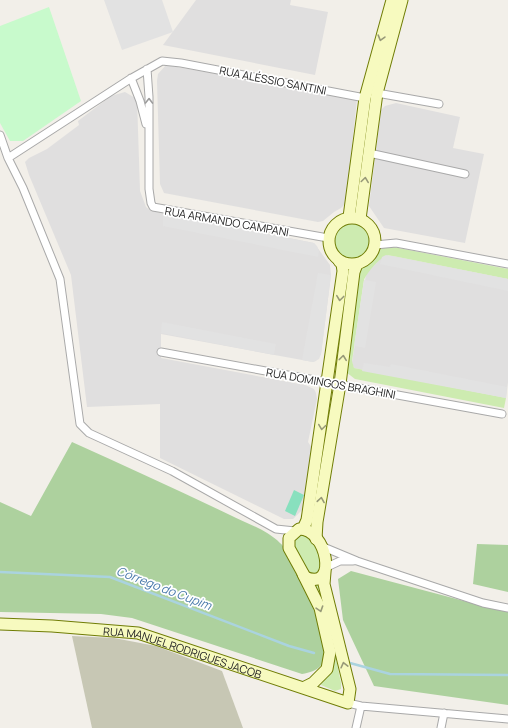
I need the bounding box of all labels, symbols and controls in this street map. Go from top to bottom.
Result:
one-way arrow [377,34,386,41]
street label: RUA ALÉSSIO SANTINI [218,62,328,98]
one-way arrow [145,98,153,104]
one-way arrow [360,177,369,183]
street label: RUA ARMANDO CAMPANI [164,203,290,239]
one-way arrow [336,295,345,301]
one-way arrow [338,355,347,361]
street label: RUA DOMINGOS BRAGHINI [265,364,397,402]
one-way arrow [318,424,327,430]
one-way arrow [316,497,325,503]
water label: Córrego do Cupim [114,562,215,614]
one-way arrow [315,606,323,613]
street label: RUA MANUEL RODRIGUES JACOB [103,623,264,681]
one-way arrow [340,662,349,669]

